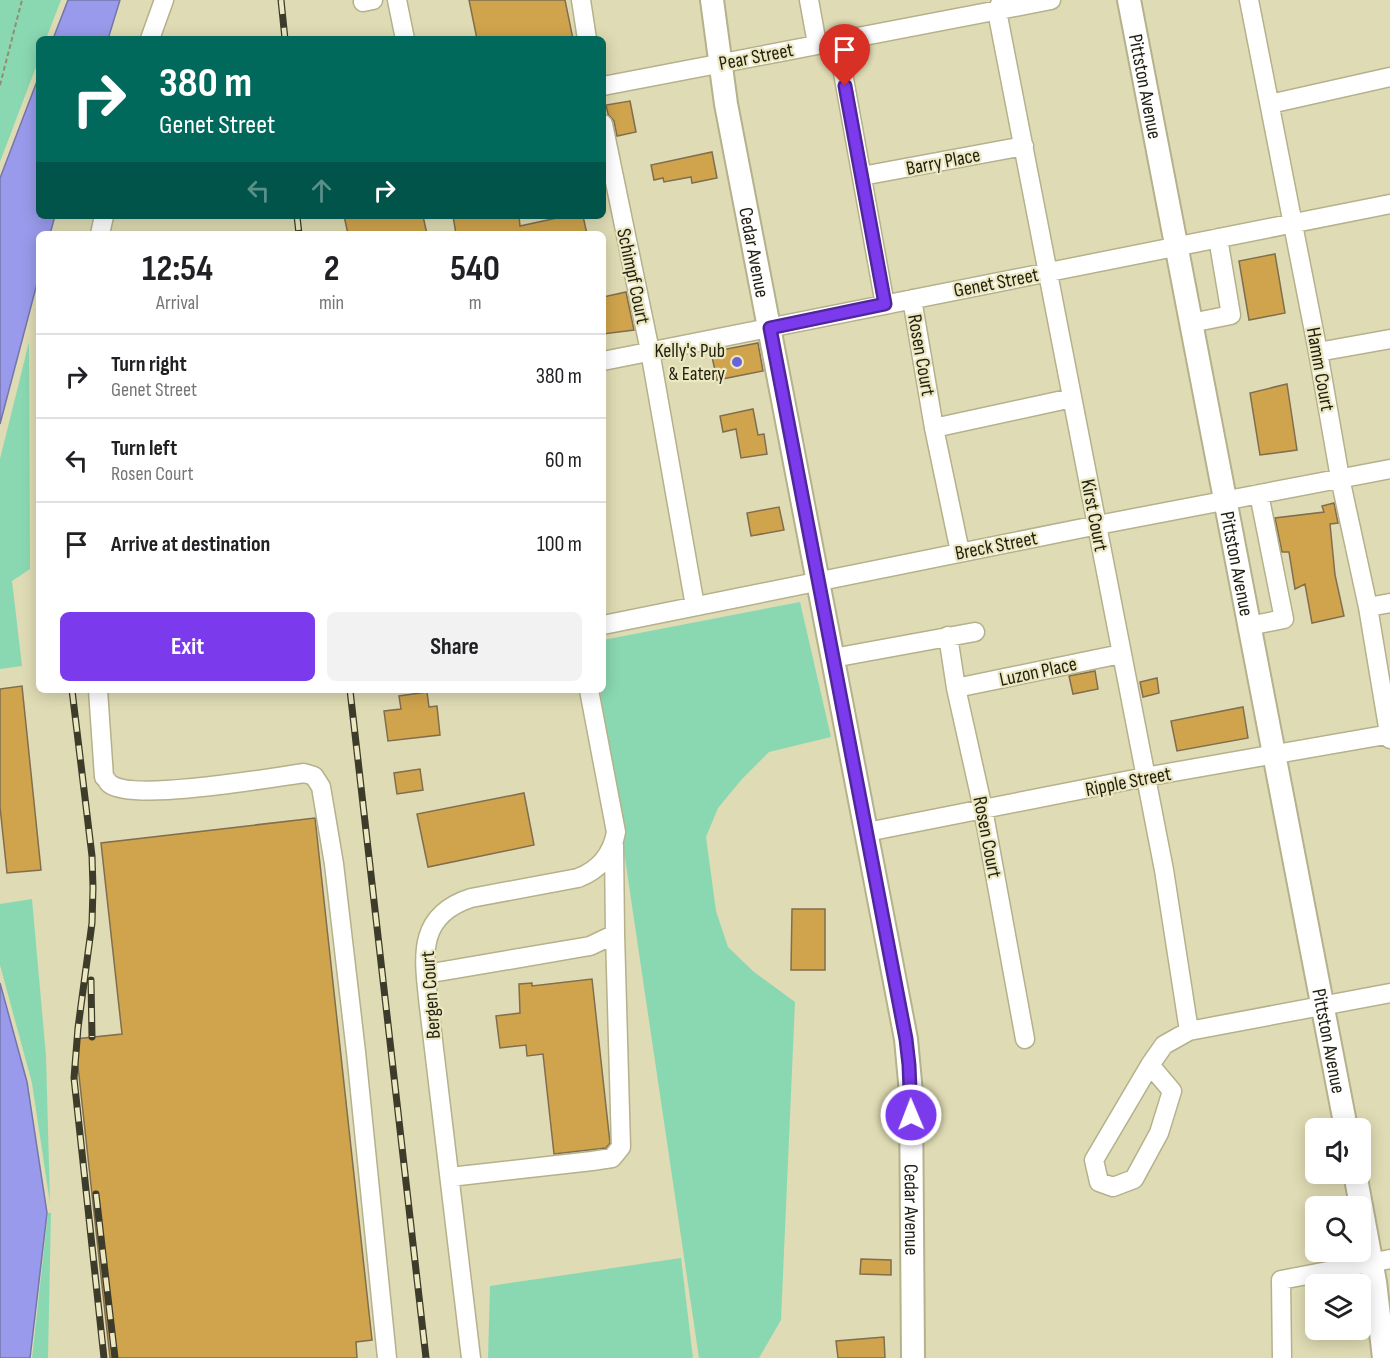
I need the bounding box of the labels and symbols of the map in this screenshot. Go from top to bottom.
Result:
pin [819,24,870,86]
street label: Pittston Avenue [1123,32,1166,141]
street label: Pear Street [717,38,795,76]
street label: Barry Place [904,143,982,181]
street label: Cedar Avenue [733,205,774,300]
street label: Schimpf Court [611,226,655,326]
street label: Genet Street [952,263,1041,303]
street label: Rosen Court [902,312,940,398]
street label: Hamm Court [1301,325,1339,413]
place label: Kelly's Pub & Eatery [655,339,725,386]
marker: Kelly's Pub & Eatery [730,355,744,369]
street label: Kirst Court [1075,477,1113,553]
street label: Pittston Avenue [1215,509,1258,618]
street label: Breck Street [953,526,1039,566]
street label: Luzon Place [997,652,1079,692]
street label: Ripple Street [1083,762,1173,802]
street label: Rosen Court [967,794,1007,880]
street label: Bergen Court [416,950,446,1040]
street label: Pittston Avenue [1306,987,1350,1096]
position arrow [879,1083,943,1147]
street label: Cedar Avenue [899,1164,923,1256]

